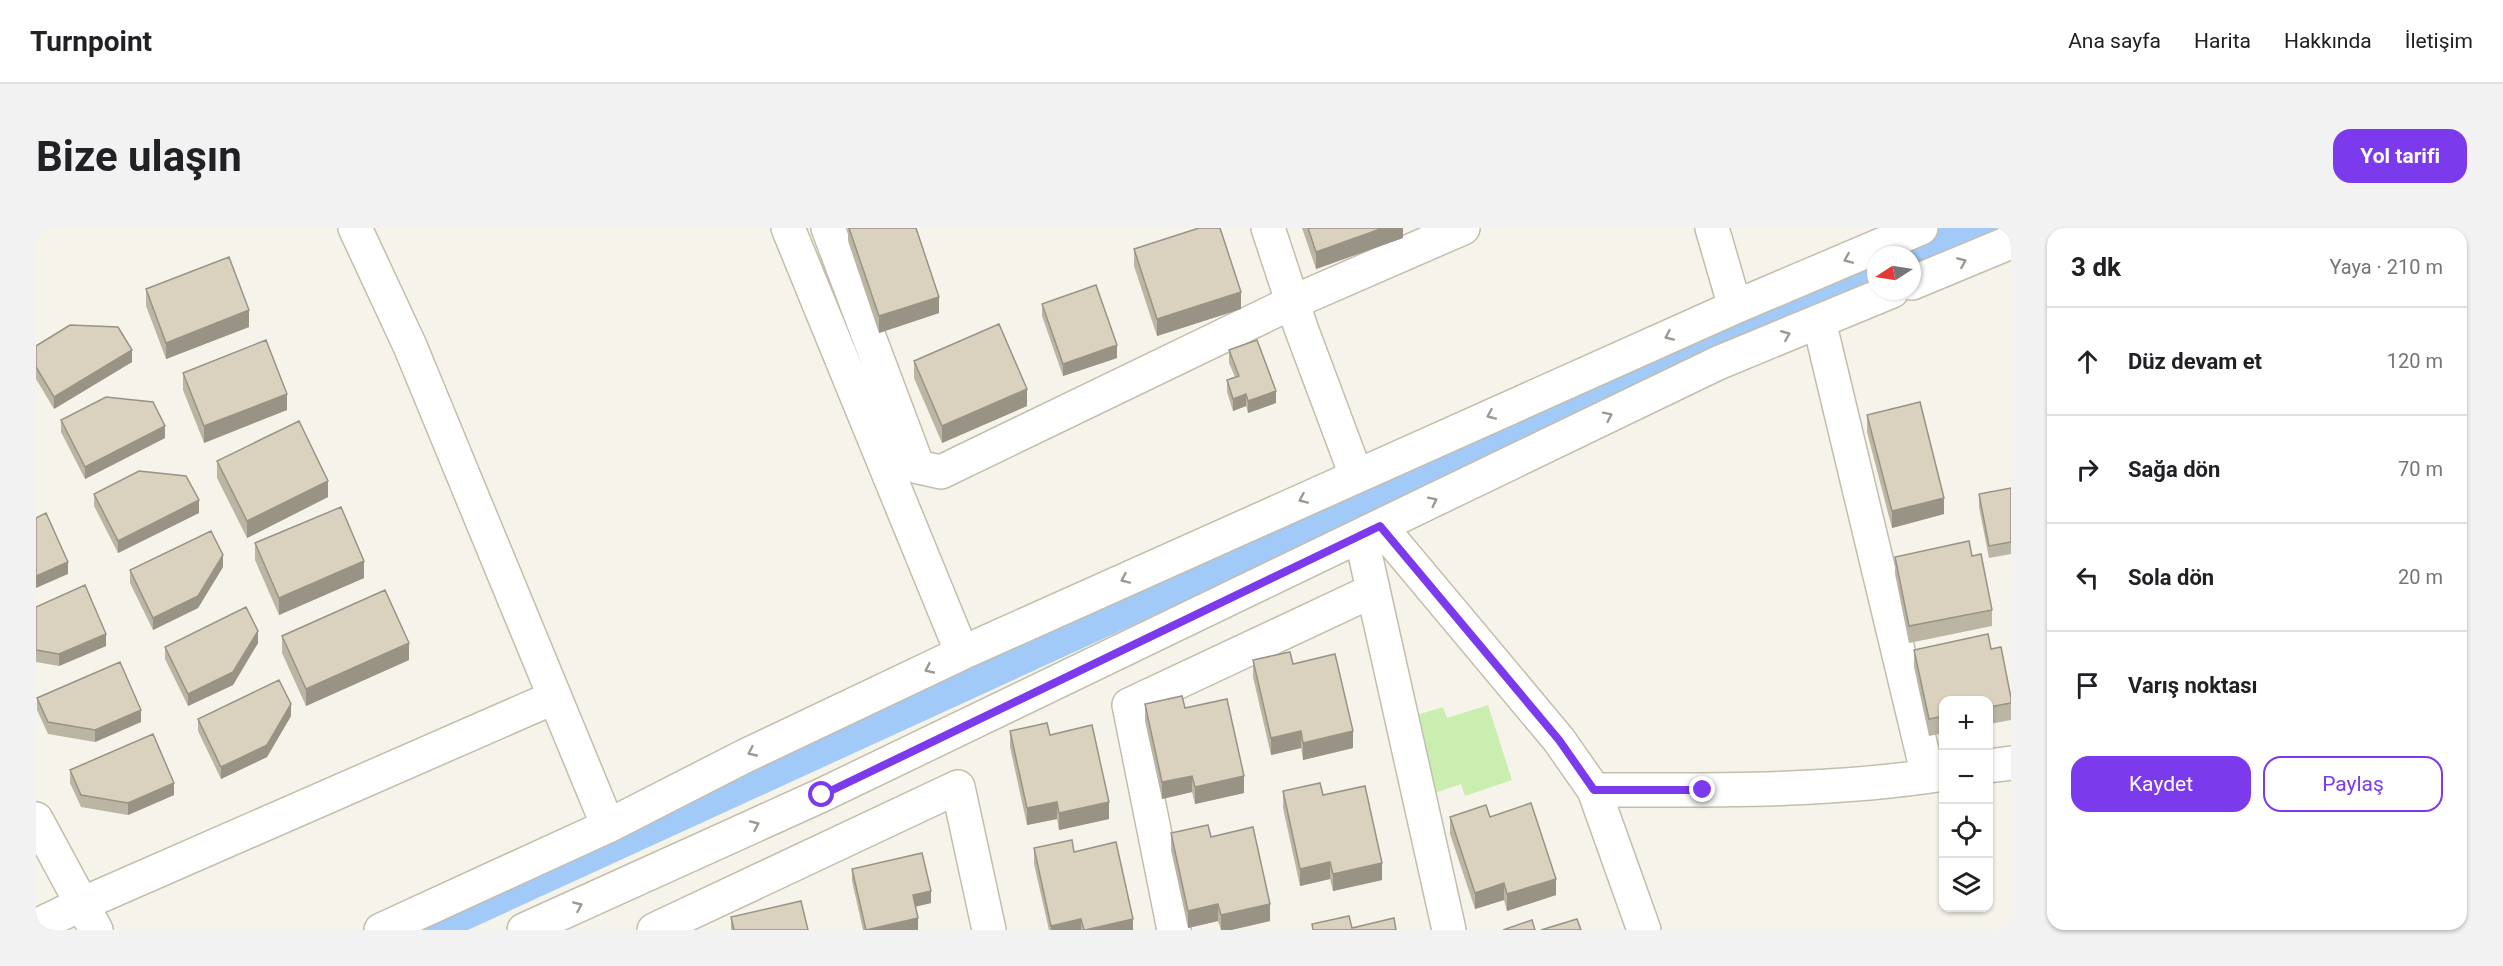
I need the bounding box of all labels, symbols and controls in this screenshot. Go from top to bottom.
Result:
text: Turnpoint [30,25,152,58]
text: Ana sayfa [2068,29,2161,53]
text: Harita [2194,29,2251,53]
text: Hakkında [2284,29,2372,53]
text: İletişim [2405,29,2473,53]
button: Yol tarifi [2333,129,2467,183]
text: Bize ulaşın [36,132,242,181]
north arrow [1867,246,1921,300]
one-way arrow [1843,252,1854,264]
text: 3 dk [2071,252,2121,282]
text: Yaya · 210 m [2329,255,2443,279]
one-way arrow [1955,257,1966,269]
one-way arrow [1664,329,1675,341]
one-way arrow [1779,330,1790,342]
icon: ahead [2071,345,2104,378]
text: Düz devam et [2128,349,2262,374]
text: 120 m [2387,349,2443,373]
one-way arrow [1486,408,1497,420]
one-way arrow [1602,412,1613,423]
icon: right [2071,453,2104,486]
text: Sağa dön [2128,457,2220,482]
text: 70 m [2398,457,2443,481]
one-way arrow [1298,492,1309,504]
one-way arrow [1426,496,1437,508]
icon: left [2071,561,2104,594]
text: Sola dön [2128,565,2214,590]
text: 20 m [2398,565,2443,589]
one-way arrow [1121,572,1132,584]
one-way arrow [924,661,935,673]
icon: arrive [2071,669,2104,702]
text: Varış noktası [2128,673,2258,698]
map controls [1939,696,1993,912]
button: + [1939,696,1993,750]
one-way arrow [748,745,759,757]
button: − [1939,750,1993,804]
button: Kaydet [2071,756,2251,812]
button: Paylaş [2263,756,2443,812]
route end [1689,776,1715,802]
route start [808,781,834,807]
button: locate [1939,804,1993,858]
one-way arrow [749,821,760,833]
button: layers [1939,858,1993,912]
one-way arrow [571,901,582,913]

